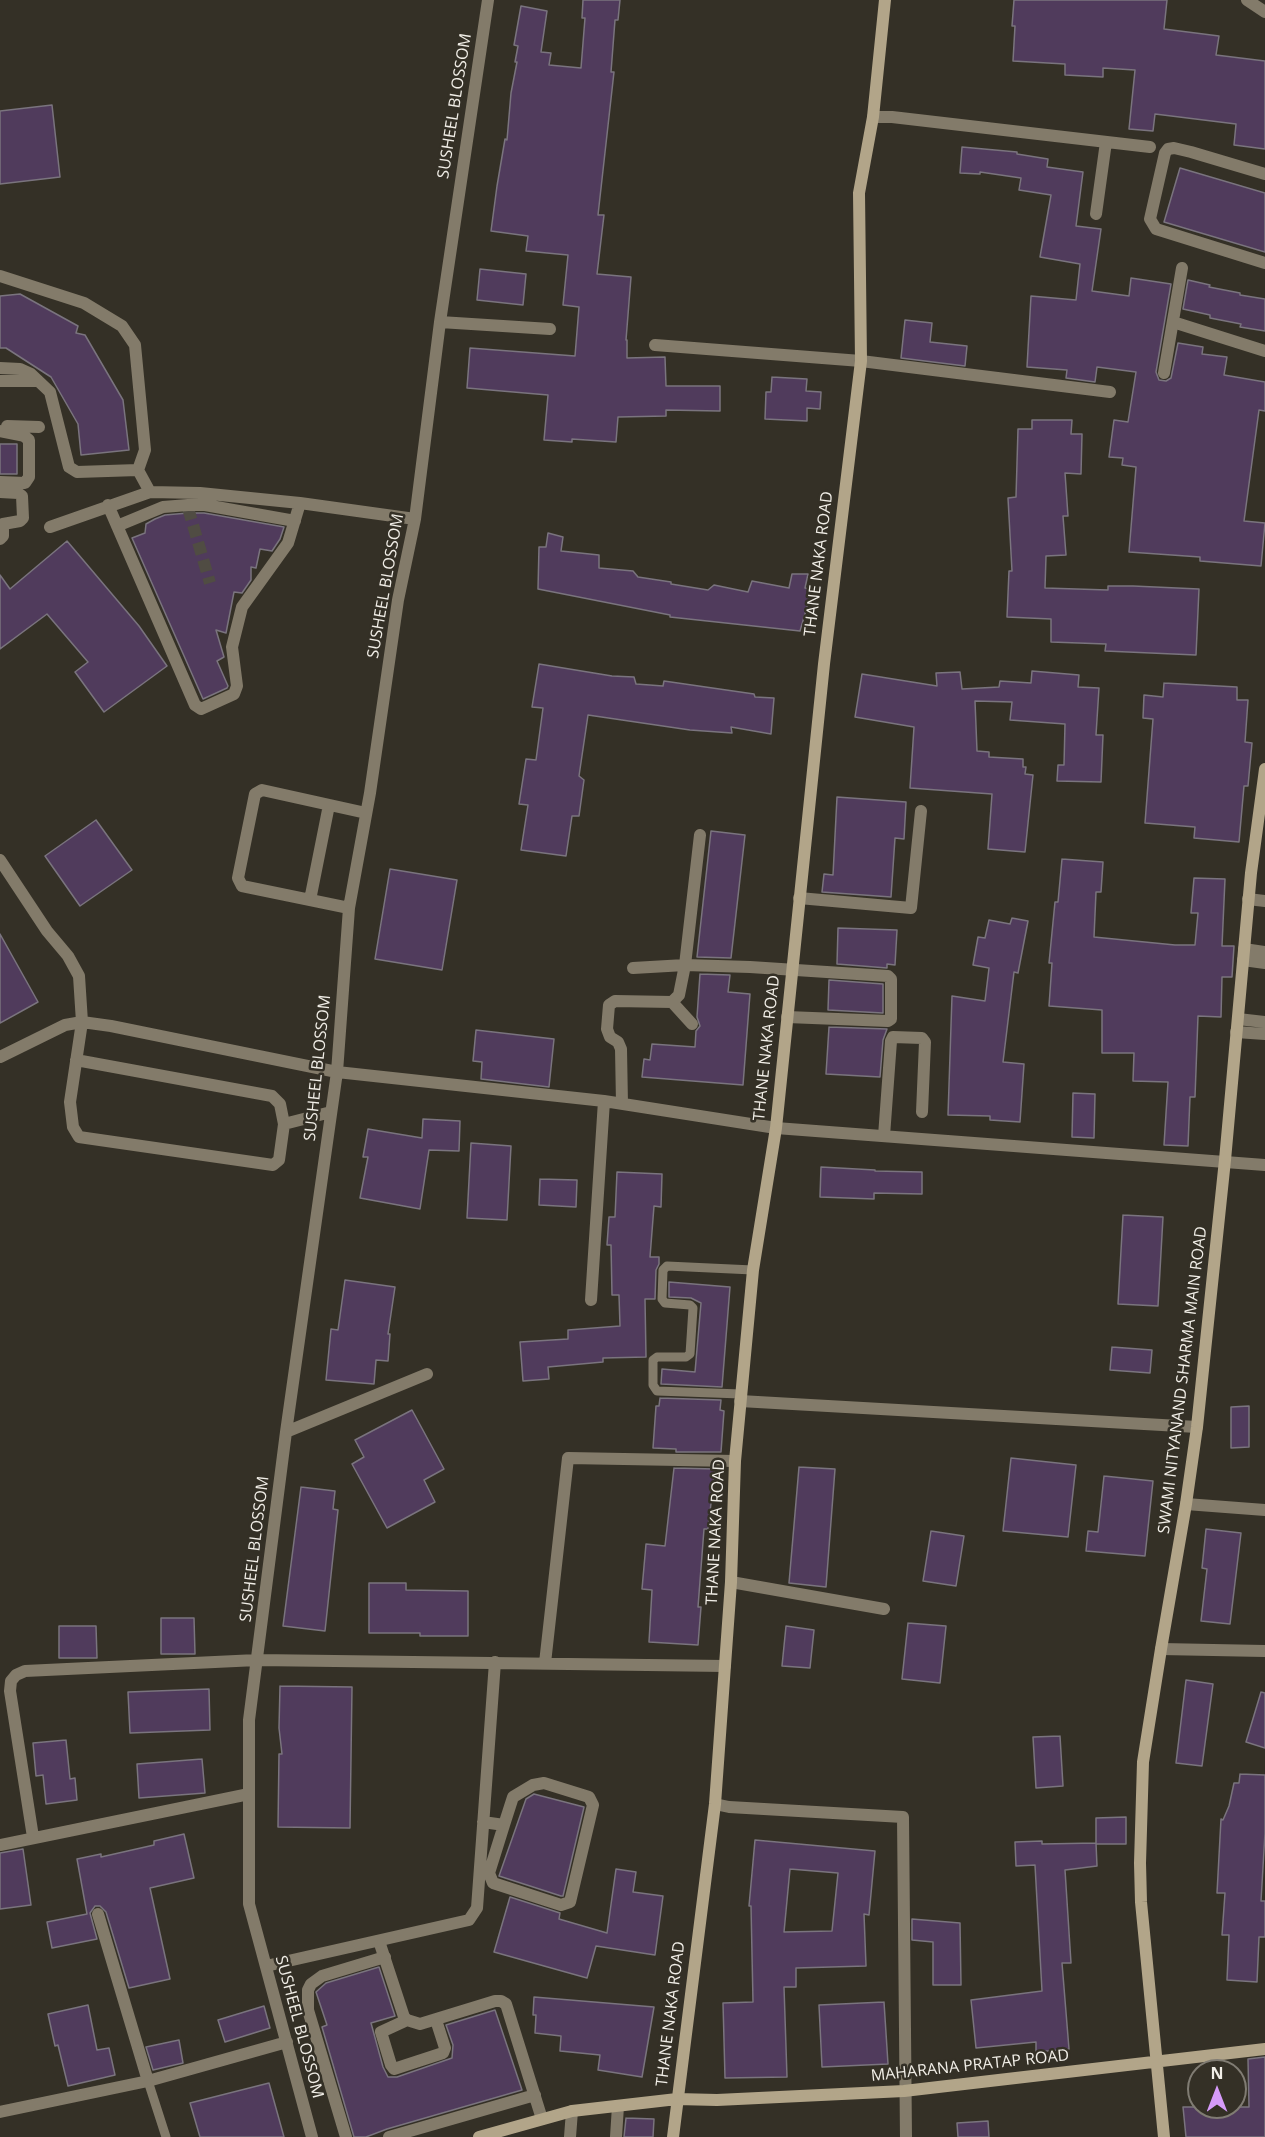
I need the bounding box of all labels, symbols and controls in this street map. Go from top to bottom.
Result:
street label: SUSHEEL BLOSSOM [434,32,476,180]
street label: THANE NAKA ROAD [801,490,837,638]
street label: SUSHEEL BLOSSOM [364,512,408,660]
street label: THANE NAKA ROAD [750,974,784,1122]
street label: SUSHEEL BLOSSOM [301,994,335,1142]
street label: SWAMI NITYANAND SHARMA MAIN ROAD [1155,1225,1211,1535]
street label: THANE NAKA ROAD [703,1459,729,1605]
street label: SUSHEEL BLOSSOM [237,1475,273,1623]
street label: THANE NAKA ROAD [653,1940,689,2088]
street label: SUSHEEL BLOSSOM [271,1954,327,2100]
street label: MAHARANA PRATAP ROAD [870,2046,1070,2086]
north arrow [1187,2059,1247,2119]
text: N [1210,2062,1224,2084]

